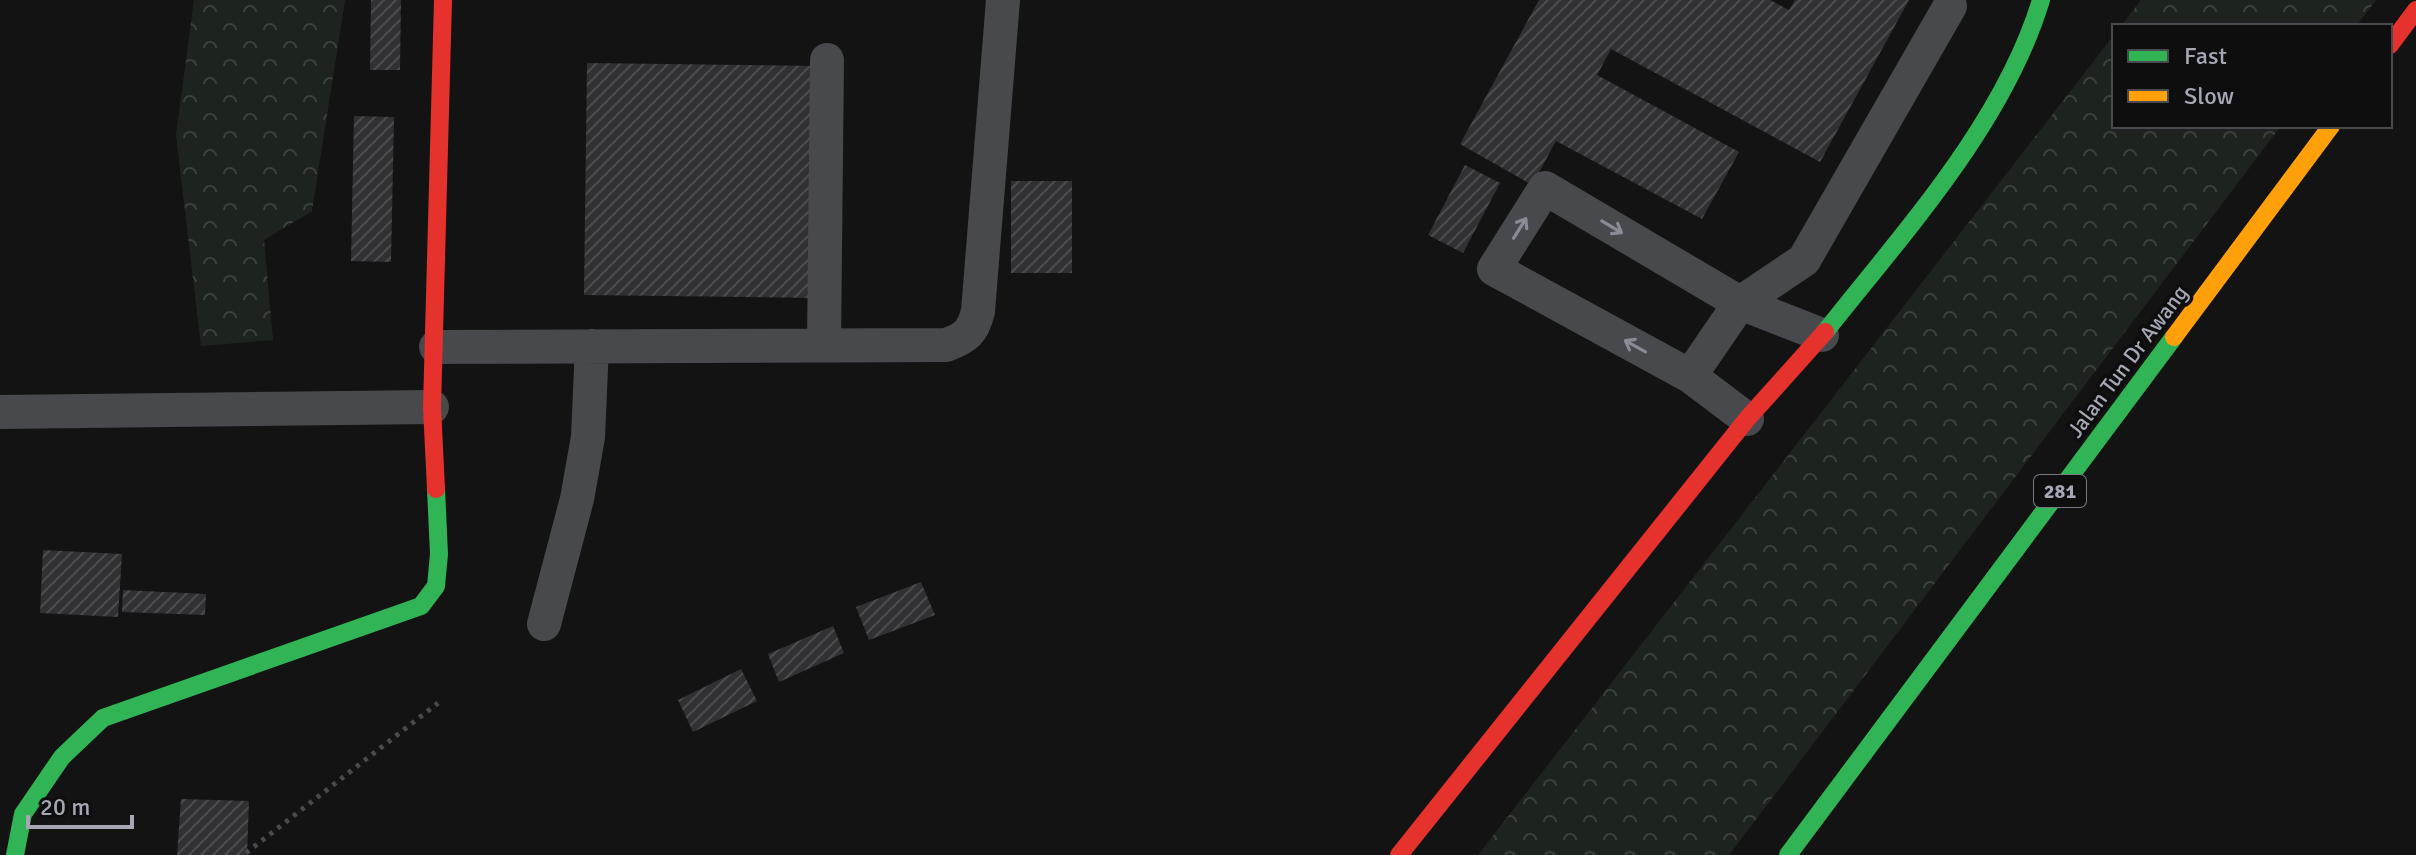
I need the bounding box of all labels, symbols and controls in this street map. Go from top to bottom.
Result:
legend [2112,24,2392,128]
text: Fast [2184,41,2227,71]
text: Slow [2184,81,2234,111]
one-way arrow [1512,217,1528,240]
one-way arrow [1600,220,1624,235]
street label: Jalan Tun Dr Awang [2061,280,2193,443]
one-way arrow [1624,338,1647,354]
road number: 281 [2034,475,2086,507]
scale bar [28,779,132,829]
text: 20 m [40,792,90,822]

